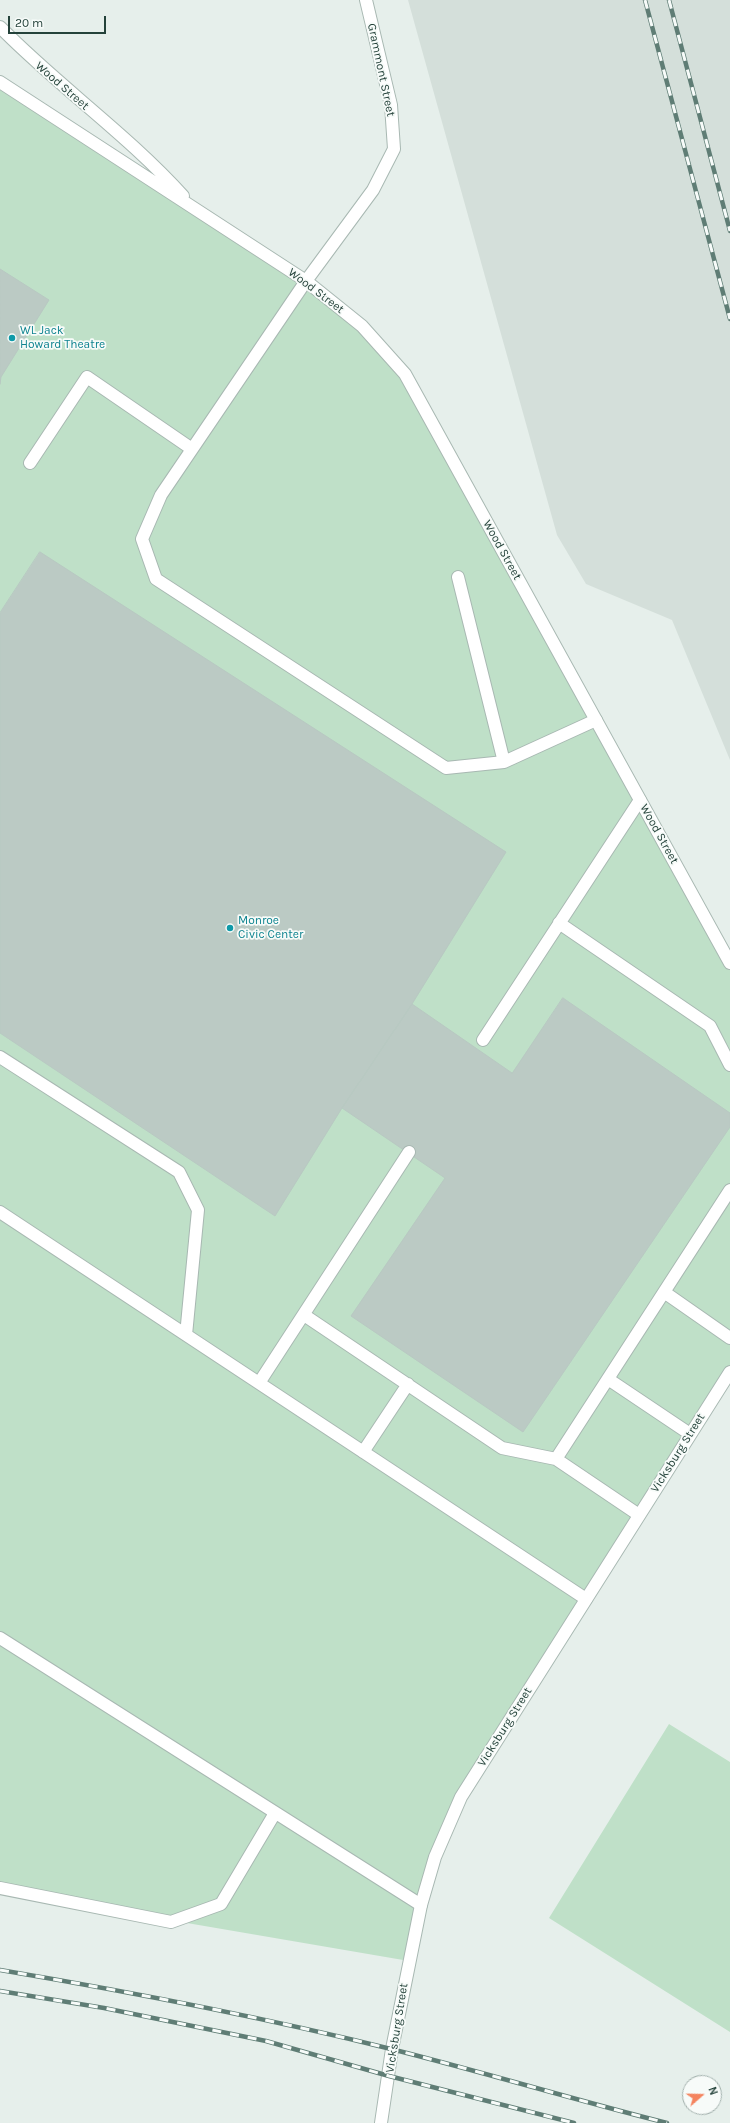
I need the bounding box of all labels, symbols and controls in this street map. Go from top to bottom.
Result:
scale bar [10,8,108,34]
text: 20 m [15,16,43,30]
street label: Grammont Street [364,22,398,118]
street label: Wood Street [32,59,92,113]
street label: Wood Street [285,265,347,317]
place label: WL Jack Howard Theatre [20,324,105,352]
marker: WL Jack Howard Theatre [7,333,17,343]
street label: Wood Street [480,517,524,583]
street label: Wood Street [637,801,681,867]
place label: Monroe Civic Center [238,914,303,942]
marker: Monroe Civic Center [225,923,235,933]
street label: Vicksburg Street [648,1411,708,1495]
street label: Vicksburg Street [475,1685,535,1769]
street label: Vicksburg Street [383,1982,411,2074]
north arrow [682,2075,722,2115]
text: N [705,2085,720,2097]

